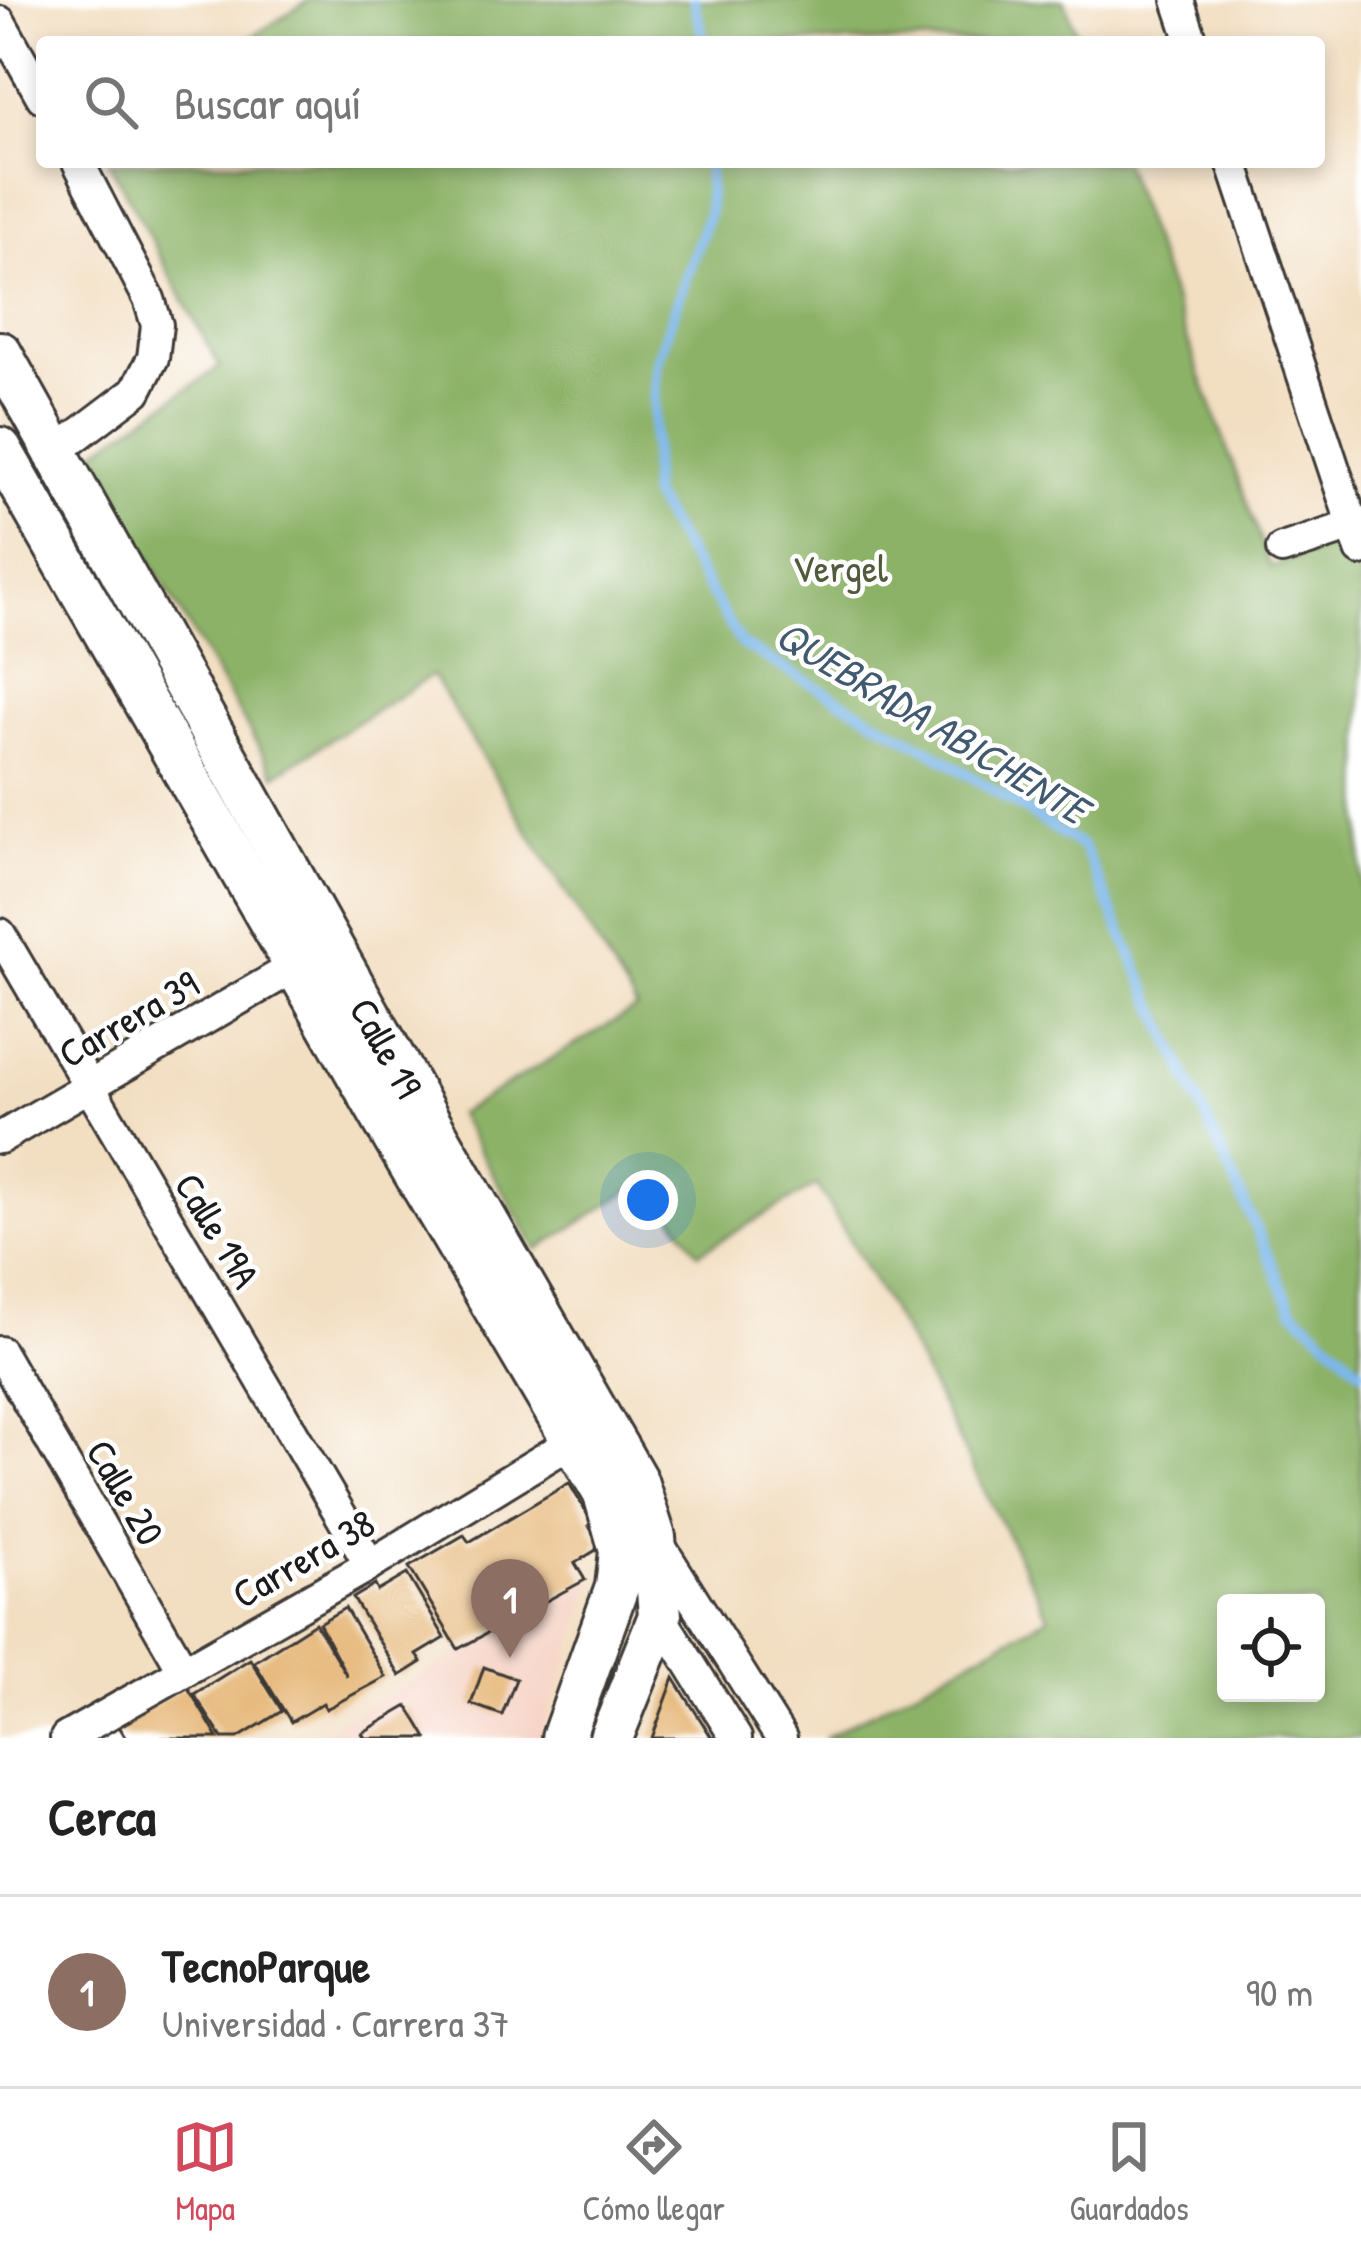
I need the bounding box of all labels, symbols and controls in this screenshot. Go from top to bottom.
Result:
search box [36,36,1325,168]
icon: search [78,69,144,135]
text: Buscar aquí [174,72,361,133]
park label: Vergel [792,541,888,594]
water label: QUEBRADA ABICHENTE [766,606,1104,840]
street label: Carrera 39 [48,957,208,1079]
street label: Calle 19 [338,988,436,1107]
street label: Calle 19A [163,1163,273,1297]
your location [618,1170,678,1230]
street label: Calle 20 [75,1430,177,1554]
street label: Carrera 38 [222,1496,384,1620]
pin: 1 [471,1559,549,1658]
map controls [1217,1594,1325,1702]
button: locate [1217,1594,1325,1702]
text: Cerca [48,1782,156,1851]
text: TecnoParque [162,1935,370,1996]
text: 1 [80,1965,94,2018]
text: 90 m [1246,1965,1313,2018]
text: Universidad · Carrera 37 [162,1996,509,2049]
tab: Mapa [172,2114,238,2230]
tab: Cómo llegar [583,2114,725,2230]
tab: Guardados [1069,2114,1189,2230]

